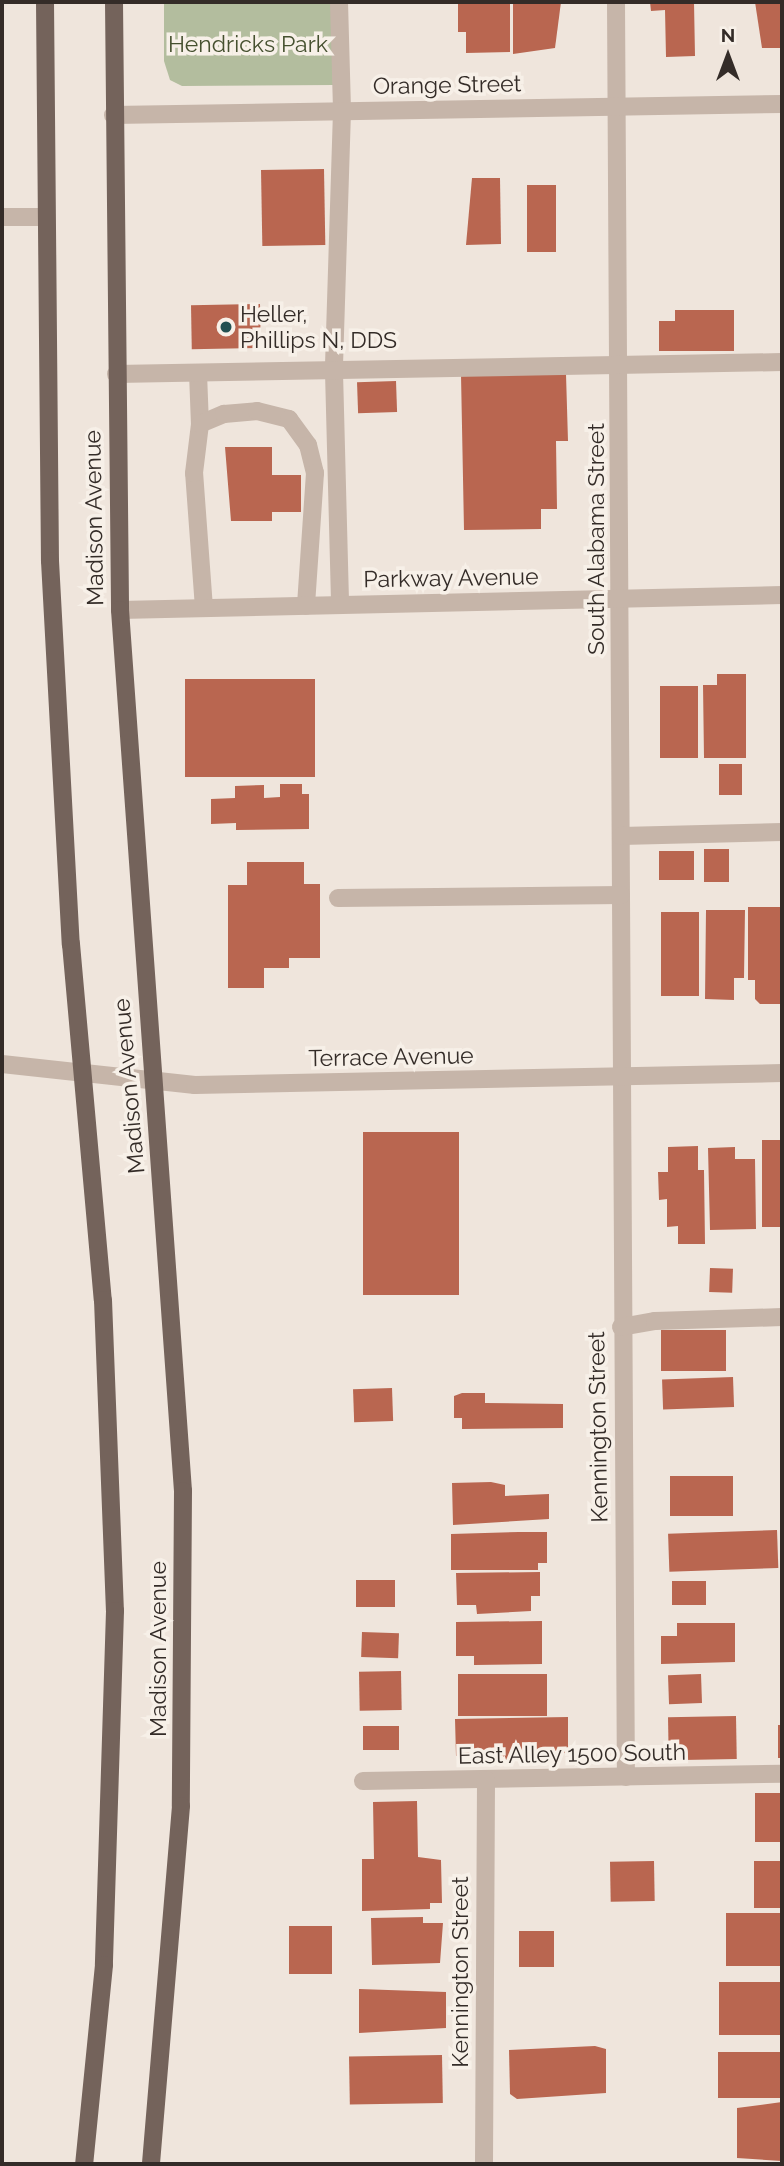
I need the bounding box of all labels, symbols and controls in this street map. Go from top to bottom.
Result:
north arrow [693,21,763,91]
text: N [721,24,735,46]
park label: Hendricks Park [168,30,328,58]
street label: Orange Street [373,70,521,100]
place label: Heller, Phillips N, DDS [240,300,397,354]
marker: Heller, Phillips N, DDS [218,319,234,335]
street label: South Alabama Street [582,423,610,655]
street label: Madison Avenue [79,429,109,607]
street label: Parkway Avenue [362,563,540,593]
street label: Madison Avenue [108,997,150,1175]
street label: Terrace Avenue [308,1042,474,1072]
street label: Kennington Street [583,1331,613,1523]
street label: Madison Avenue [144,1561,172,1737]
street label: East Alley 1500 South [457,1738,687,1770]
street label: Kennington Street [446,1876,474,2068]

